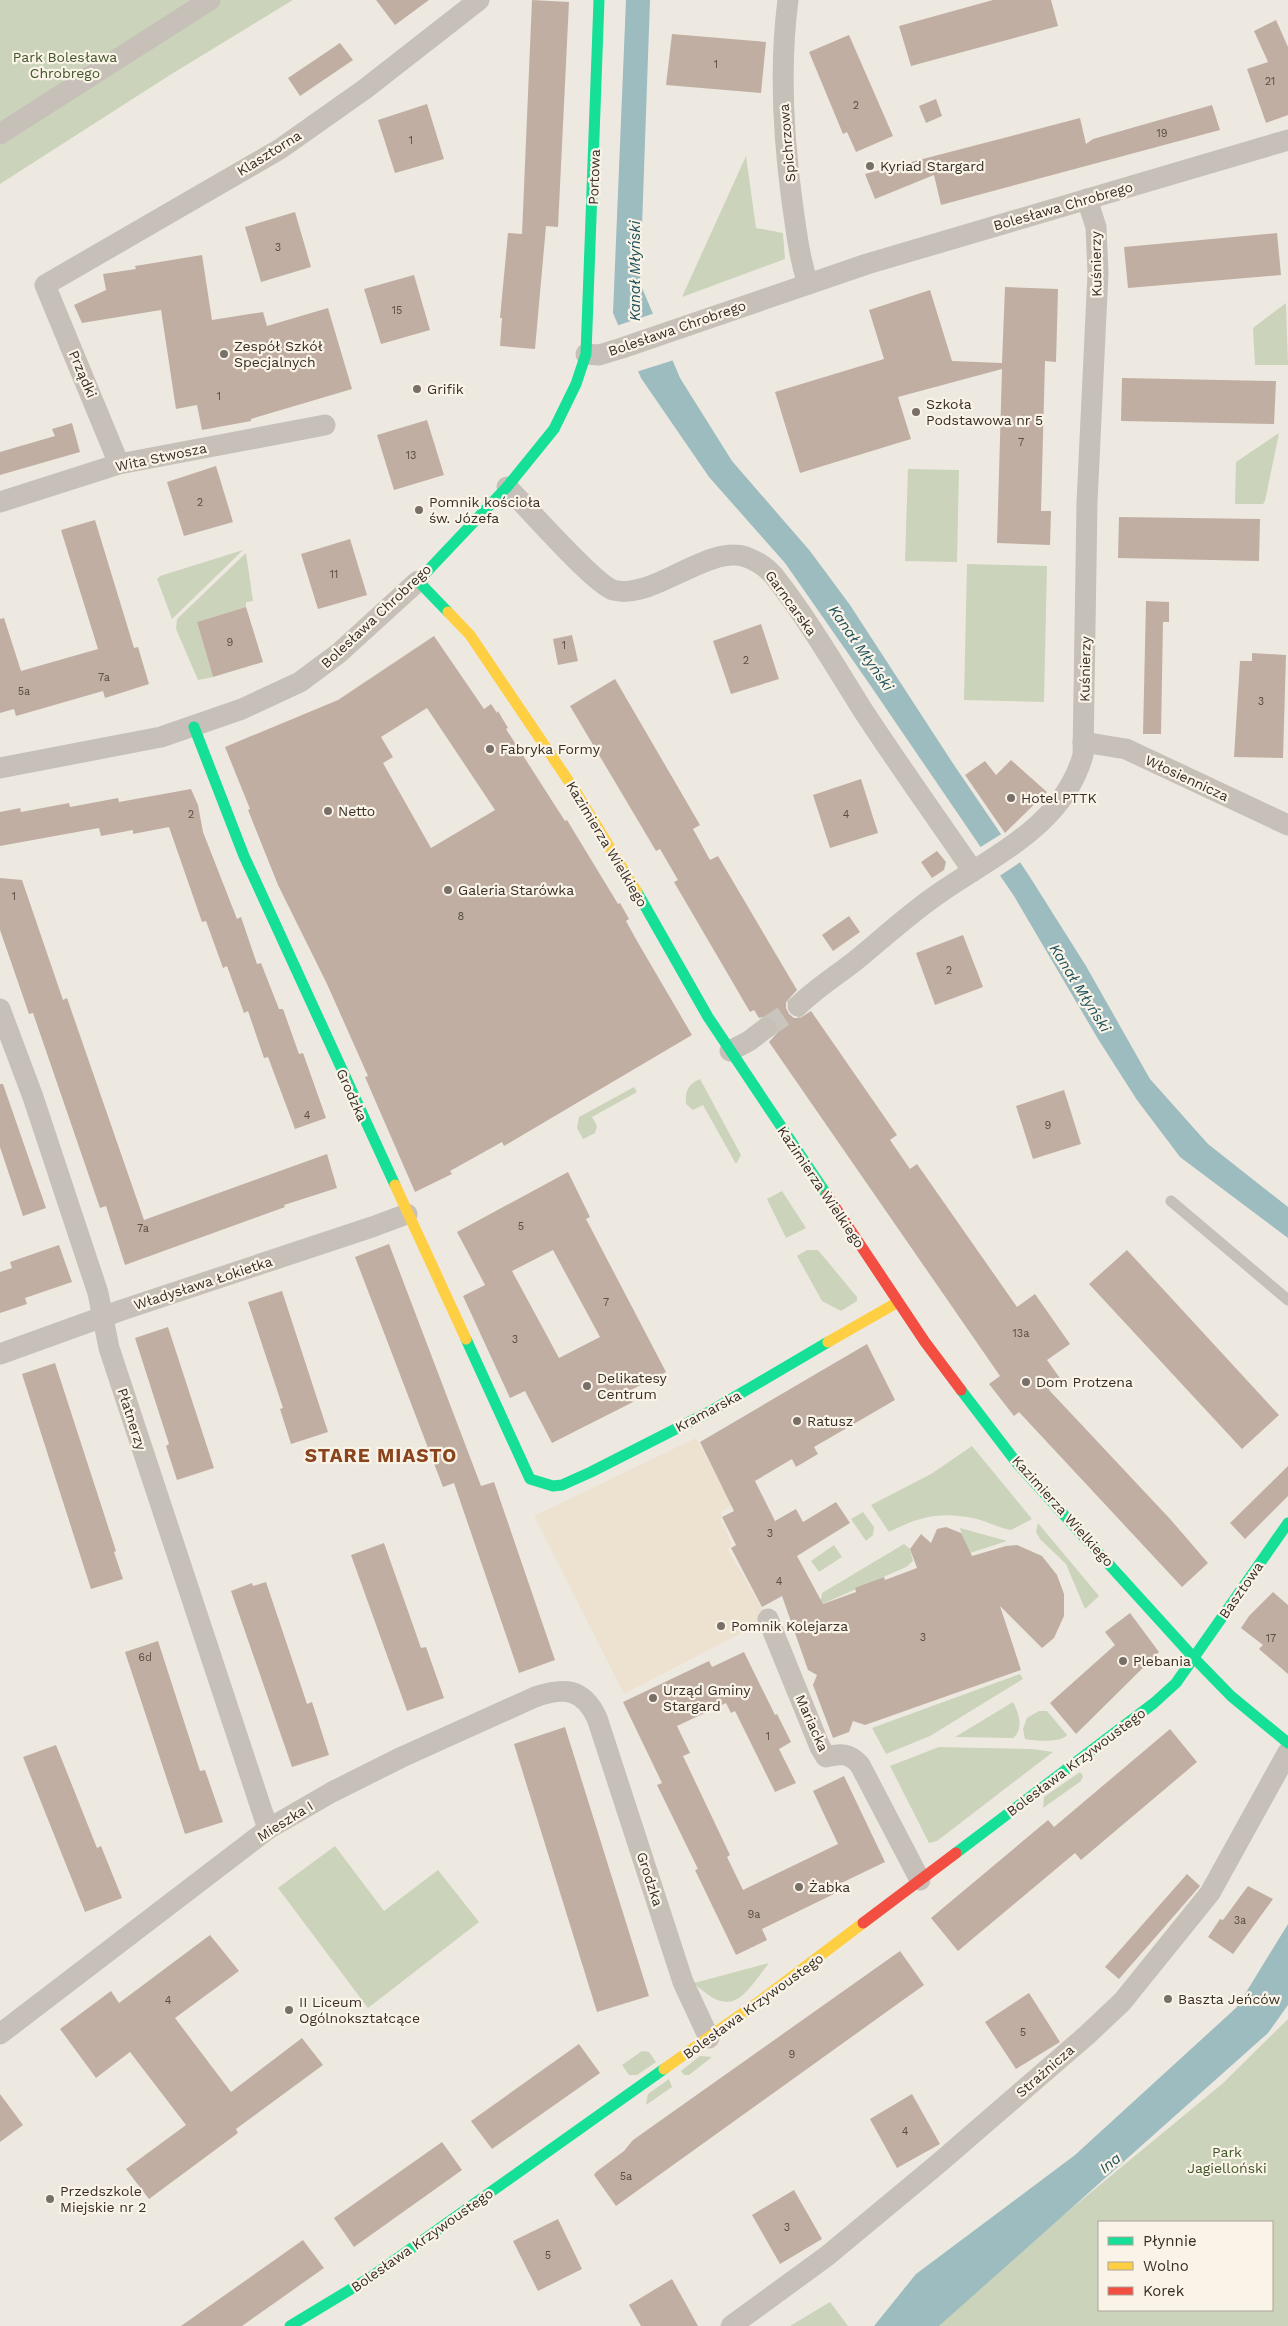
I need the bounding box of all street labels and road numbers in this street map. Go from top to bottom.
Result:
street label: Spichrzowa [776,103,798,183]
street label: Klasztorna [234,127,304,179]
street label: Portowa [585,149,603,205]
street label: Bolesława Chrobrego [991,178,1135,234]
street label: Kuśnierzy [1087,230,1105,297]
street label: Bolesława Chrobrego [606,297,748,359]
street label: Prządki [66,348,100,400]
street label: Wita Stwosza [114,440,208,474]
street label: Bolesława Chrobrego [318,561,434,671]
street label: Garncarska [762,567,820,639]
street label: Kuśnierzy [1076,635,1094,702]
street label: Włosiennicza [1143,752,1231,804]
street label: Kazimierza Wielkiego [563,778,651,910]
street label: Grodzka [333,1066,371,1124]
street label: Kazimierza Wielkiego [774,1123,868,1251]
street label: Władysława Łokietka [132,1253,274,1313]
street label: Płatnerzy [114,1386,150,1453]
street label: Kramarska [672,1387,744,1435]
street label: Kazimierza Wielkiego [1009,1452,1117,1570]
street label: Basztowa [1216,1559,1266,1621]
street label: Mariacka [792,1692,832,1754]
street label: Bolesława Krzywoustego [1004,1705,1148,1819]
street label: Mieszka I [254,1798,316,1844]
street label: Grodzka [634,1850,666,1908]
street label: Bolesława Krzywoustego [680,1950,826,2062]
street label: Strażnicza [1013,2041,1077,2100]
street label: Bolesława Krzywoustego [348,2185,496,2295]

